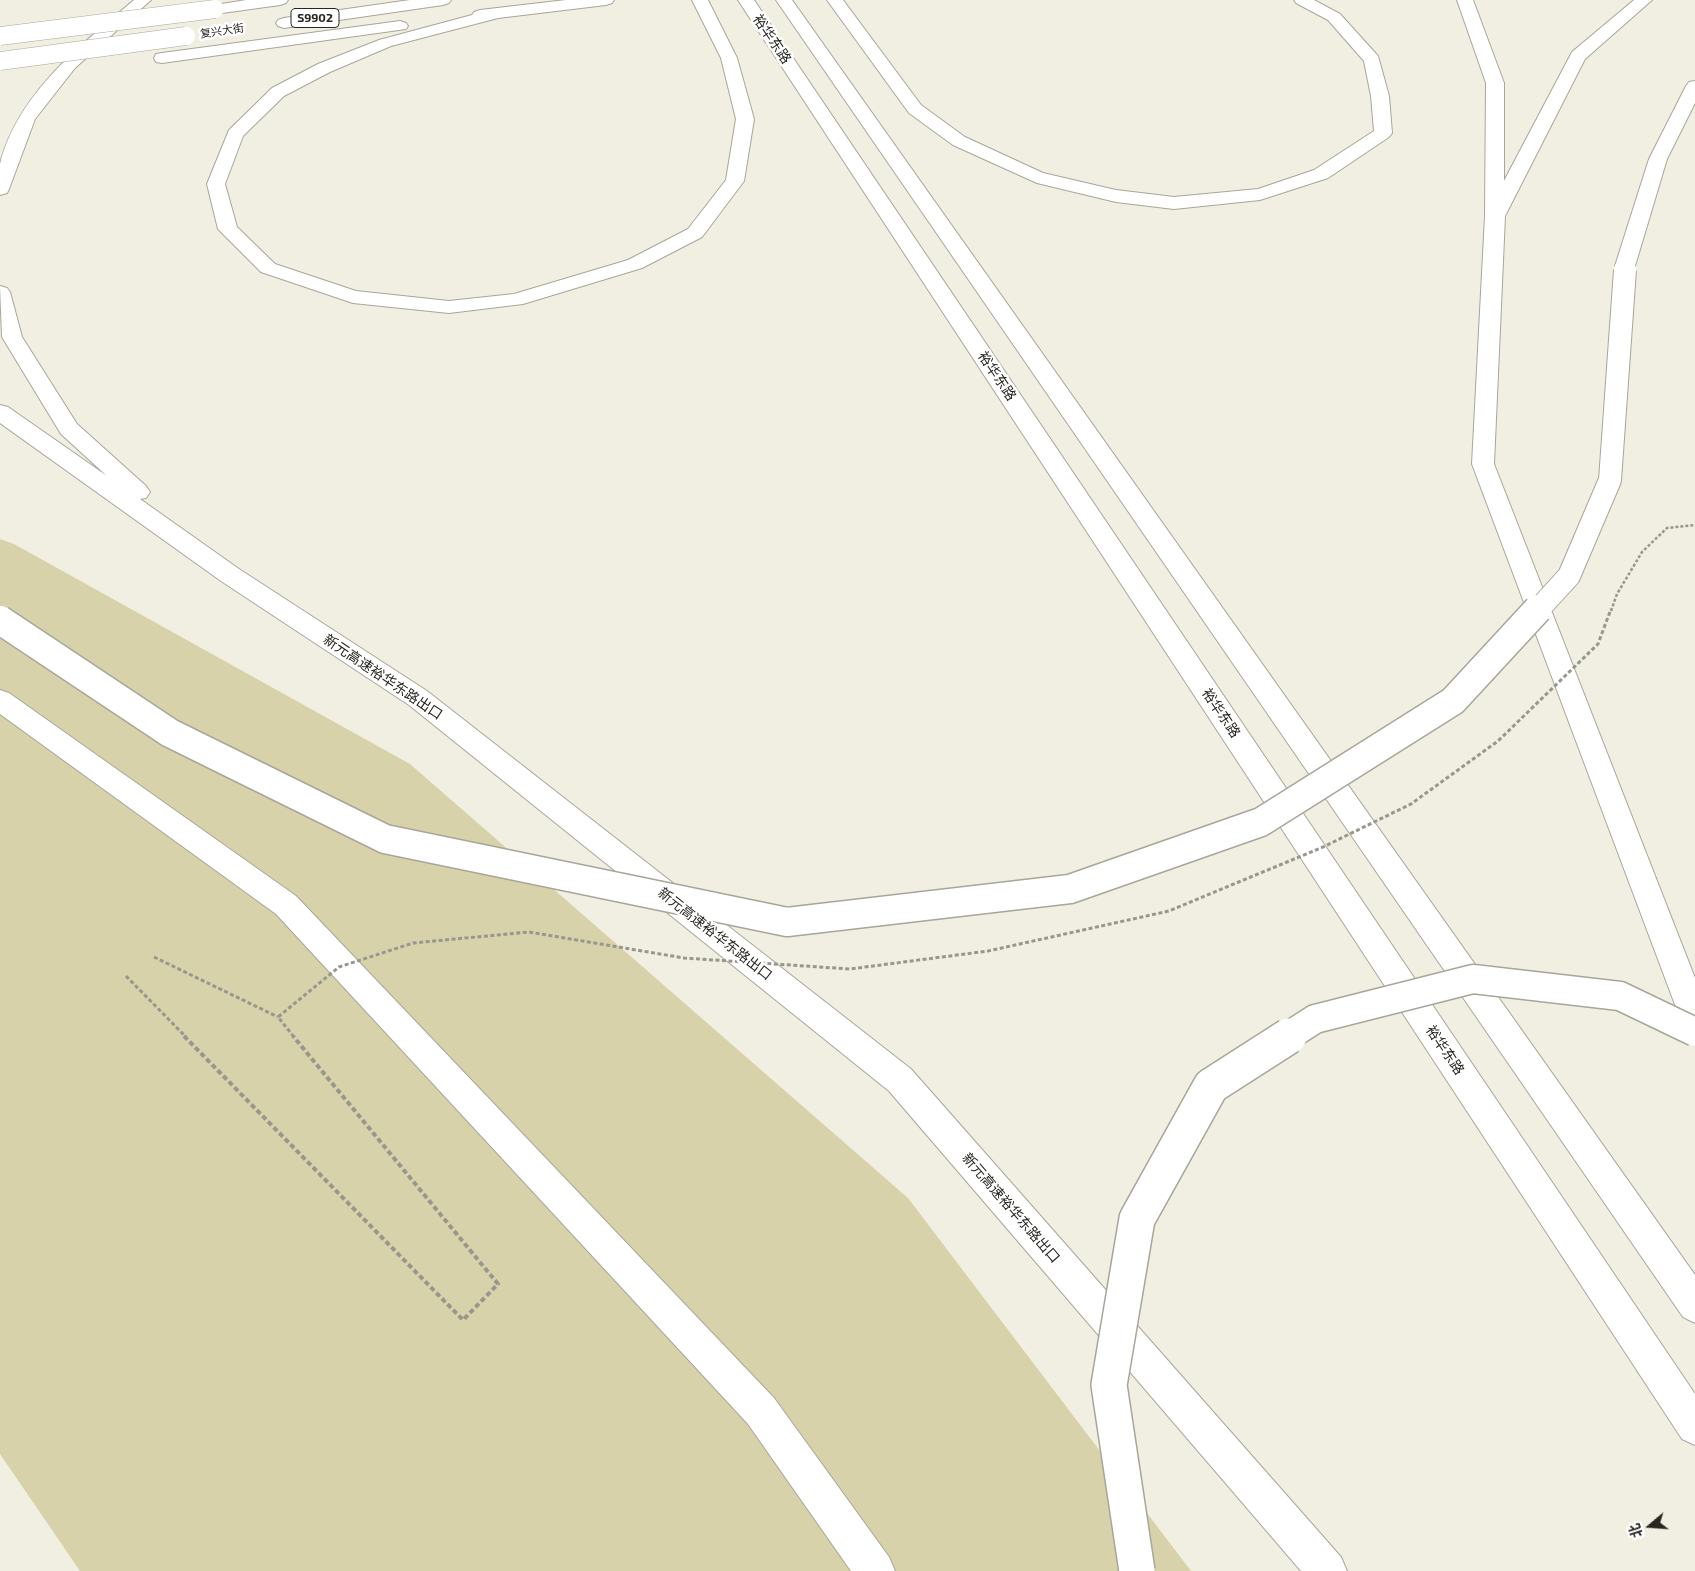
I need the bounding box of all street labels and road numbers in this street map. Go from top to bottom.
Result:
road number: S9902 [291,8,339,28]
street label: 裕华东路 [749,11,795,67]
street label: 复兴大街 [199,21,245,41]
street label: 裕华东路 [974,348,1020,404]
street label: 新元高速裕华东路出口 [320,631,446,723]
street label: 裕华东路 [1198,685,1244,741]
street label: 新元高速裕华东路出口 [655,884,775,984]
street label: 裕华东路 [1422,1022,1468,1078]
street label: 新元高速裕华东路出口 [959,1150,1063,1266]

